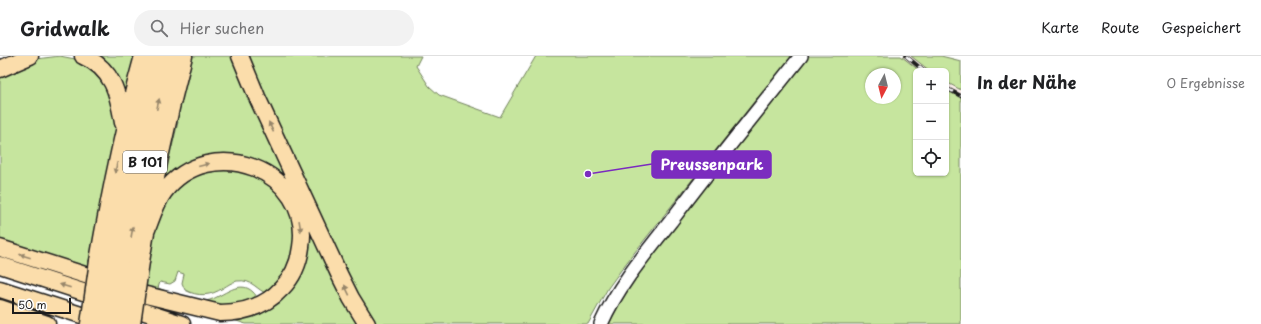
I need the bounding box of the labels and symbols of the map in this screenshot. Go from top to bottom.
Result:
north arrow [865,68,901,104]
one-way arrow [155,98,161,111]
one-way arrow [268,121,274,133]
road number: B 101 [123,151,167,173]
callout: Preussenpark [652,151,771,178]
text: Preussenpark [660,152,764,175]
one-way arrow [112,162,118,175]
one-way arrow [198,162,210,168]
one-way arrow [298,220,304,232]
one-way arrow [129,226,135,238]
one-way arrow [19,253,31,259]
one-way arrow [59,283,71,289]
one-way arrow [344,285,350,296]
scale bar [12,296,71,315]

